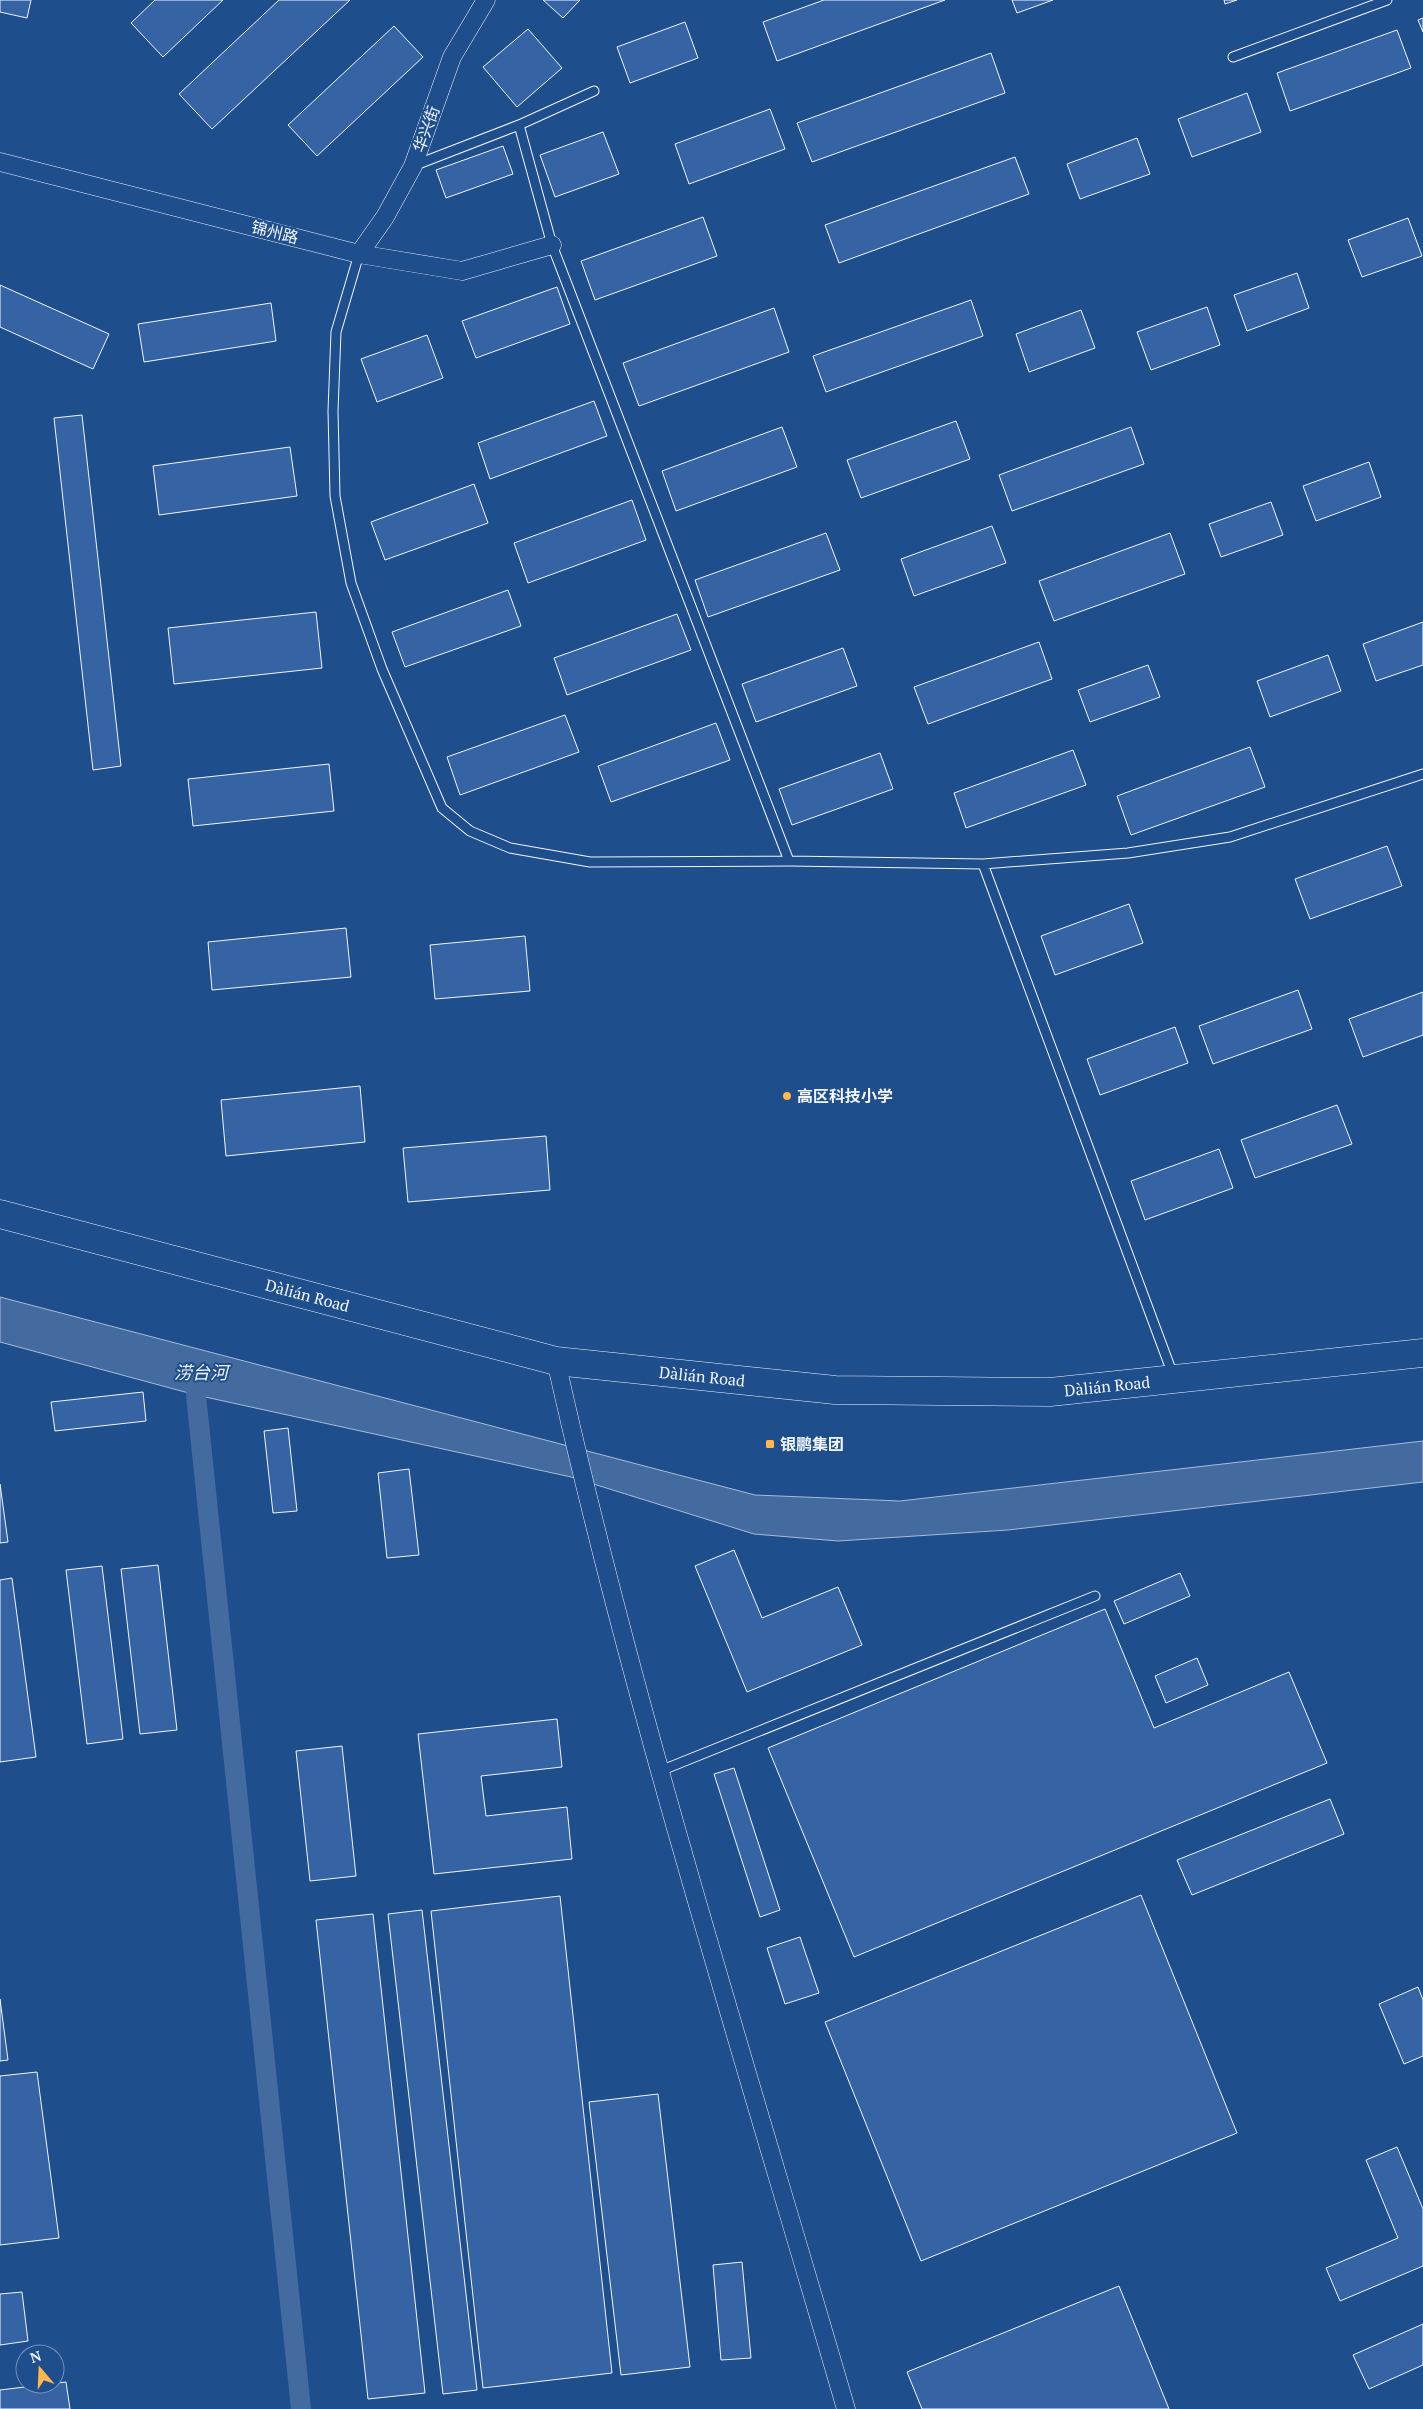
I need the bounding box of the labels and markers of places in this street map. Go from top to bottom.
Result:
place label: 高区科技小学 [797,1085,893,1107]
marker: 高区科技小学 [781,1090,793,1102]
place label: 银鹏集团 [780,1433,844,1455]
marker: 银鹏集团 [764,1438,776,1450]

